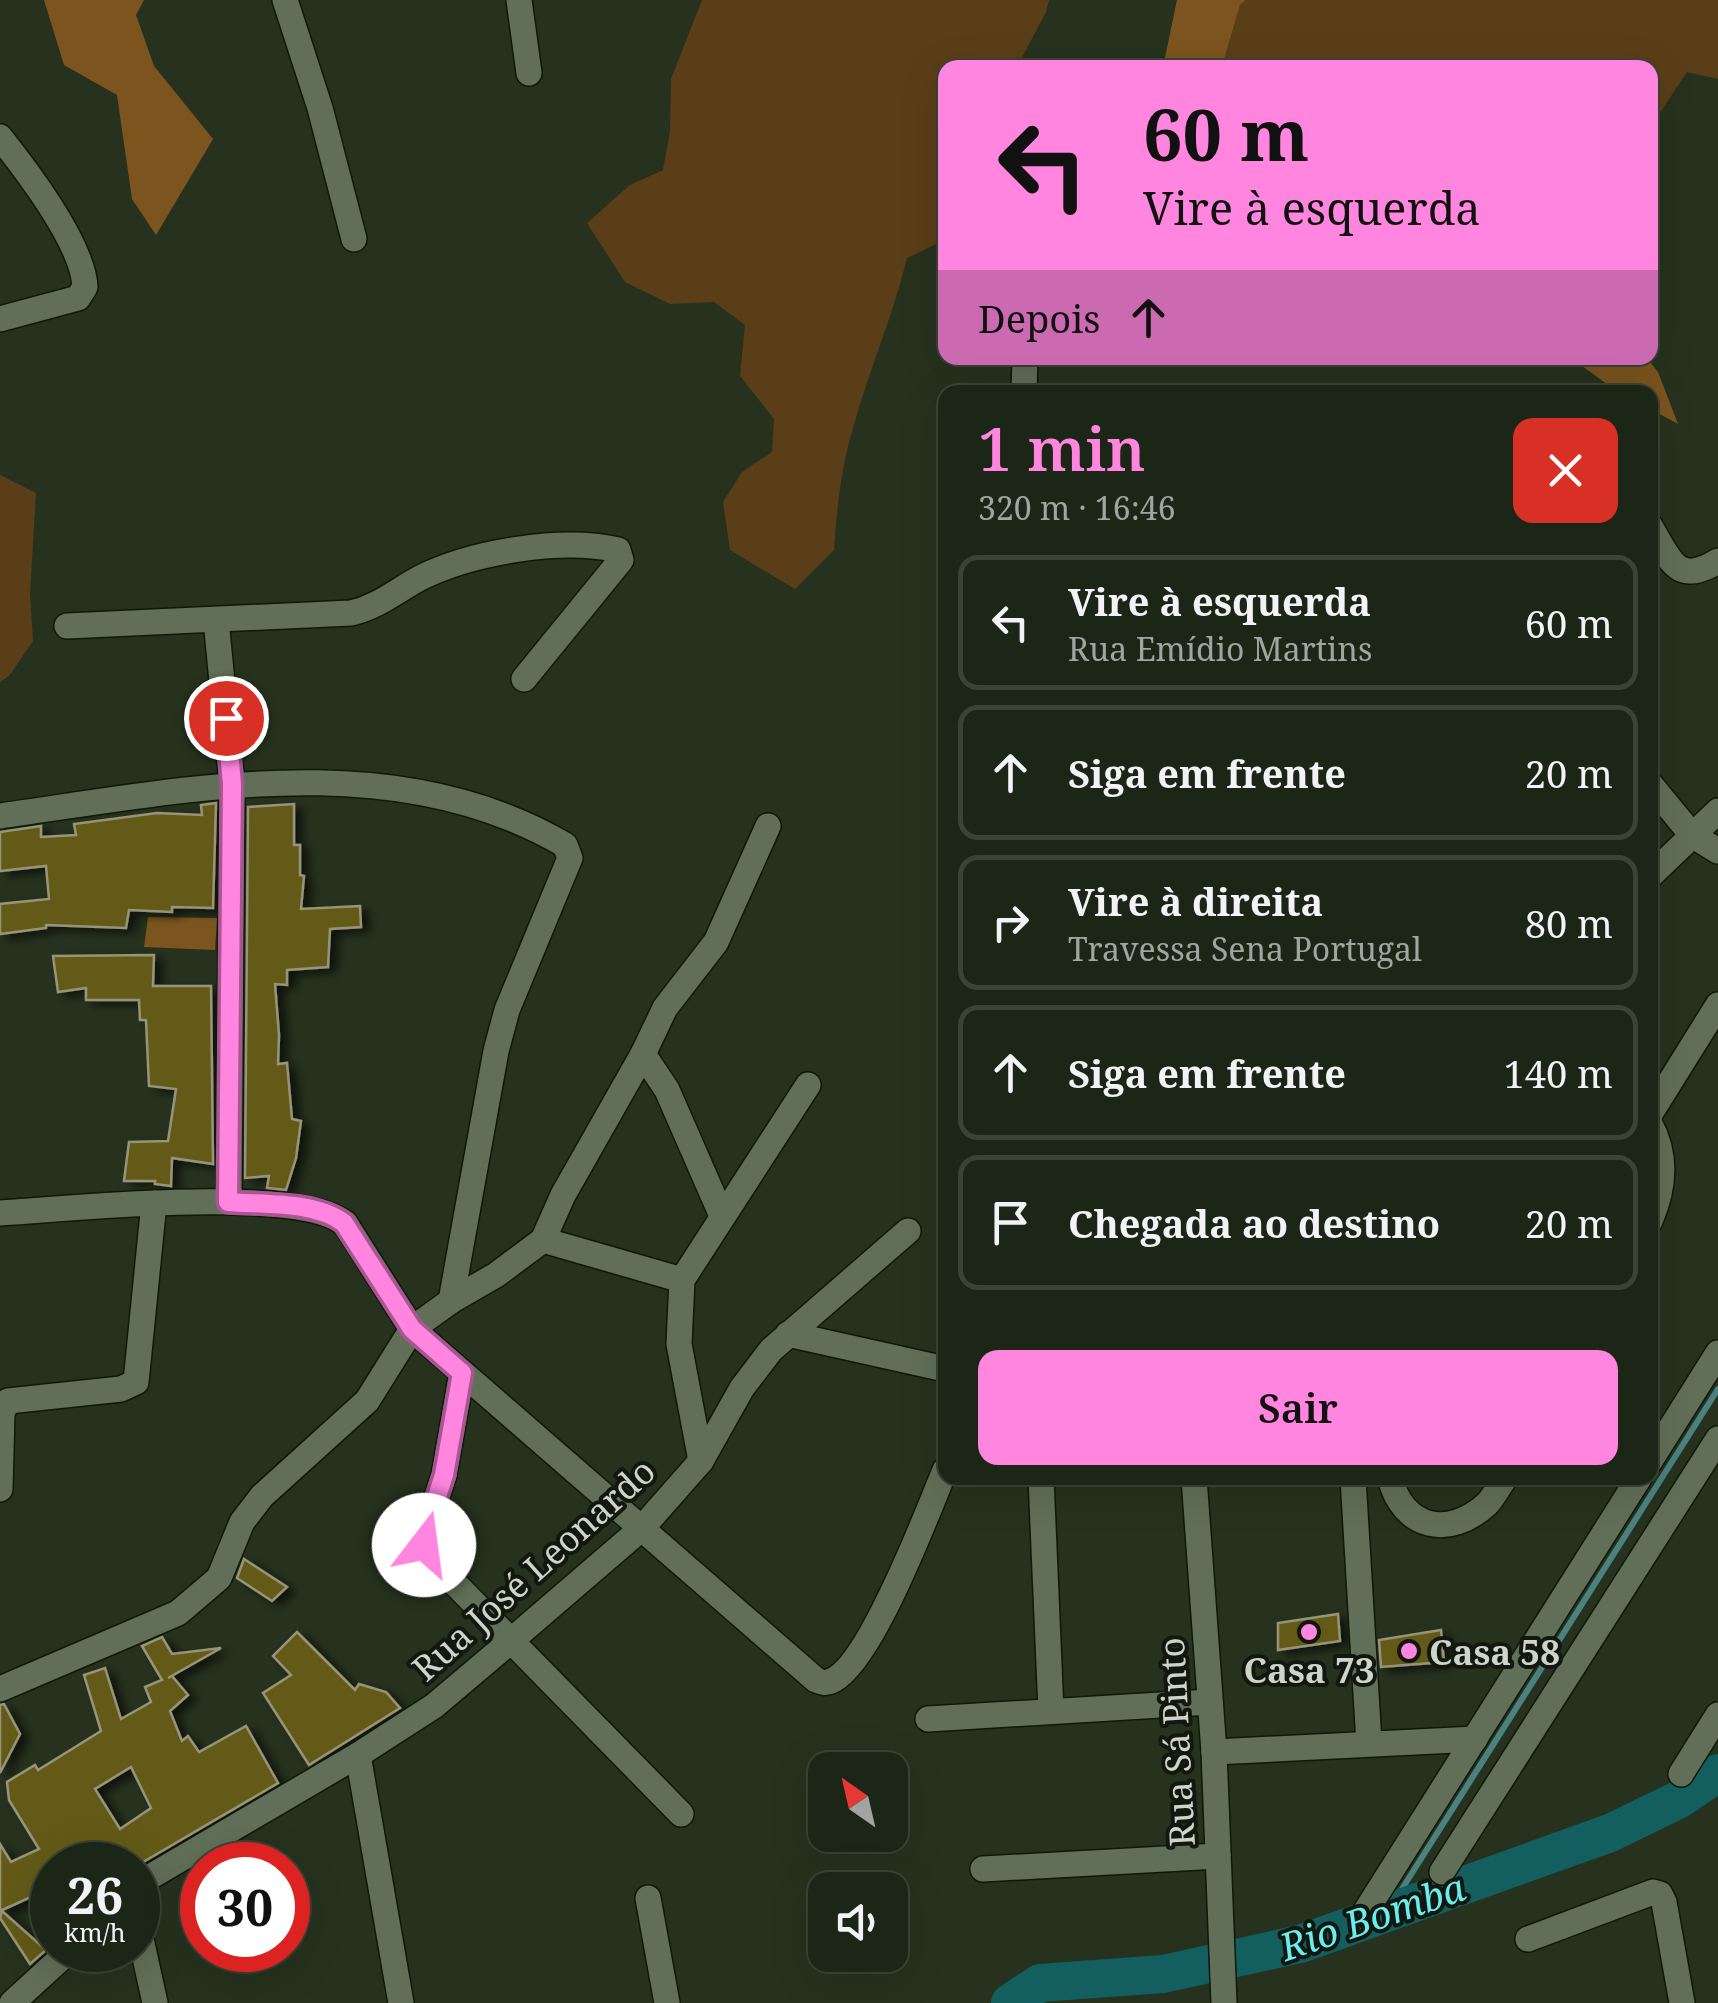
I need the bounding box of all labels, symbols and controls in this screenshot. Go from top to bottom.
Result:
text: 60 m [1143,86,1309,182]
icon: left [978,100,1108,230]
text: Vire à esquerda [1143,177,1481,238]
icon: ahead [1121,290,1176,345]
text: Depois [978,292,1101,344]
text: 1 min [978,407,1146,489]
button: close [1513,418,1618,523]
text: 320 m · 16:46 [978,486,1176,529]
text: Vire à esquerda [1068,575,1371,627]
icon: left [983,595,1038,650]
text: 60 m [1525,597,1613,649]
text: Rua Emídio Martins [1068,627,1372,670]
pin [184,676,269,761]
icon: arrive [199,691,254,746]
icon: ahead [983,745,1038,800]
text: Siga em frente [1068,747,1346,799]
text: 20 m [1525,747,1613,799]
text: Vire à direita [1068,875,1323,927]
icon: right [983,895,1038,950]
text: 80 m [1525,897,1613,949]
text: Travessa Sena Portugal [1068,927,1422,970]
icon: ahead [983,1045,1038,1100]
text: Siga em frente [1068,1047,1346,1099]
text: 140 m [1503,1047,1613,1099]
icon: arrive [983,1195,1038,1250]
text: Chegada ao destino [1068,1197,1440,1249]
text: 20 m [1525,1197,1613,1249]
button: Sair [978,1350,1618,1465]
street label: Rua José Leonardo [402,1447,664,1691]
position arrow [372,1493,476,1597]
marker: Casa 73 [1298,1621,1320,1643]
place label: Casa 58 [1429,1628,1560,1675]
street label: Rua Sá Pinto [1147,1636,1205,1848]
marker: Casa 58 [1398,1640,1420,1662]
place label: Casa 73 [1244,1646,1374,1693]
north arrow [808,1752,908,1852]
map controls [808,1752,908,1972]
speed limit sign: 30 [180,1842,310,1972]
water label: Rio Bomba [1272,1860,1471,1972]
text: 26 [67,1861,123,1929]
button: sound [808,1872,908,1972]
text: km/h [64,1915,126,1949]

